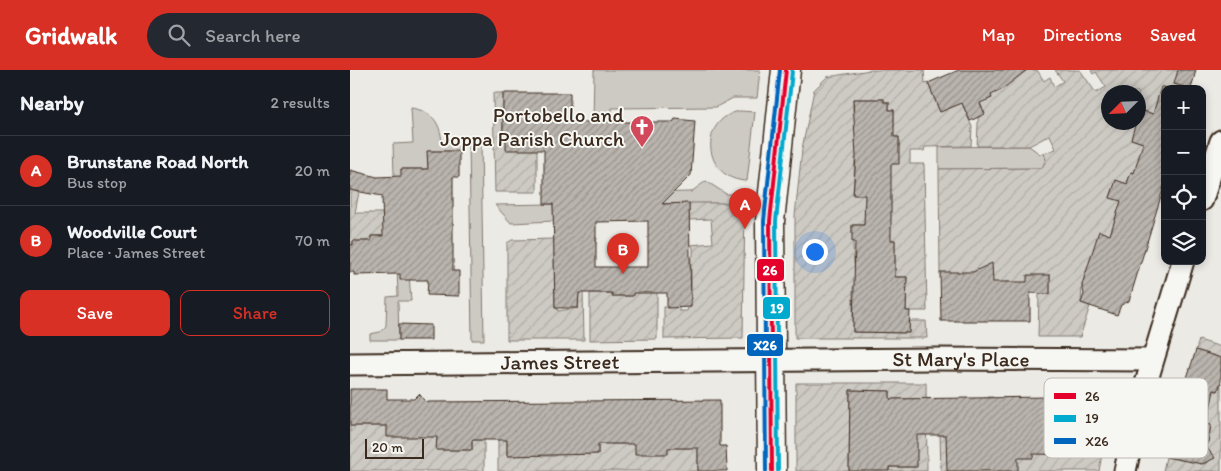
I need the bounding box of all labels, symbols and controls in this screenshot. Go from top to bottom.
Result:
search box [147,13,497,58]
text: Gridwalk [25,21,117,50]
icon: search [165,21,193,49]
text: Search here [205,24,301,47]
text: Map [982,24,1015,46]
text: Directions [1043,24,1122,46]
text: Saved [1150,24,1196,46]
north arrow [1101,85,1146,130]
map controls [1161,85,1206,265]
button: + [1161,85,1206,130]
text: Nearby [20,90,84,115]
text: 2 results [270,93,330,112]
place label: Portobello and Joppa Parish Church [440,102,624,151]
church icon: Portobello and Joppa Parish Church [629,114,655,148]
button: − [1161,130,1206,175]
text: Brunstane Road North [67,150,248,173]
text: A [31,161,41,180]
text: 20 m [295,161,330,180]
text: Bus stop [67,173,127,192]
button: locate [1161,175,1206,220]
pin: A [729,188,761,229]
text: Woodville Court [67,220,197,243]
button: layers [1161,220,1206,265]
text: B [31,231,41,250]
text: 70 m [295,231,330,250]
pin: B [607,233,639,274]
your location [802,239,828,265]
text: Place · James Street [67,243,205,262]
line badge: 26 [756,258,785,282]
text: 26 [763,262,778,279]
button: Save [20,290,170,336]
button: Share [180,290,330,336]
line badge: 19 [762,296,791,320]
text: 19 [770,300,784,317]
line badge: X26 [746,333,784,357]
text: X26 [753,337,777,354]
street label: St Mary's Place [892,346,1030,371]
street label: James Street [501,349,620,375]
legend [1044,378,1208,458]
text: 26 [1085,388,1100,405]
text: 19 [1085,410,1099,427]
text: X26 [1085,433,1109,450]
scale bar [365,436,424,459]
text: 20 m [372,439,403,456]

